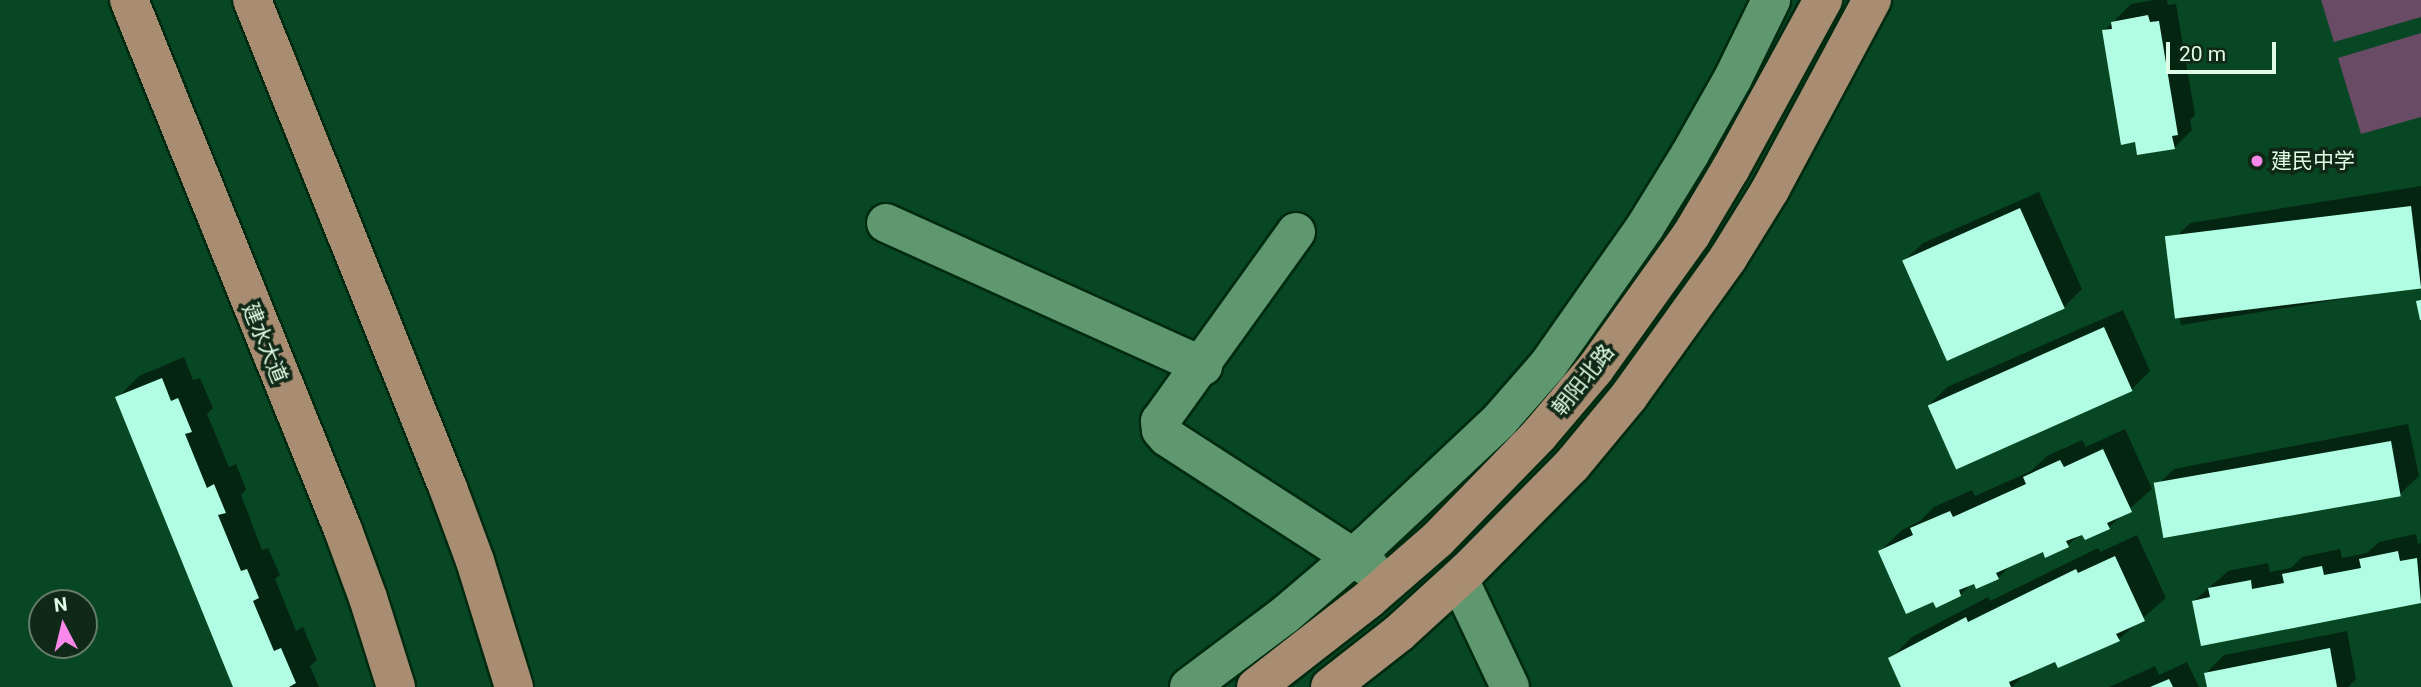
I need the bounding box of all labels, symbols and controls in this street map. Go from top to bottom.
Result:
scale bar [2169,28,2279,72]
text: 20 m [2179,42,2226,66]
place label: 建民中学 [2271,148,2355,174]
marker: 建民中学 [2249,153,2265,169]
street label: 建水大道 [238,299,292,387]
street label: 朝阳北路 [1547,339,1619,421]
north arrow [28,589,98,659]
text: N [53,592,69,617]

